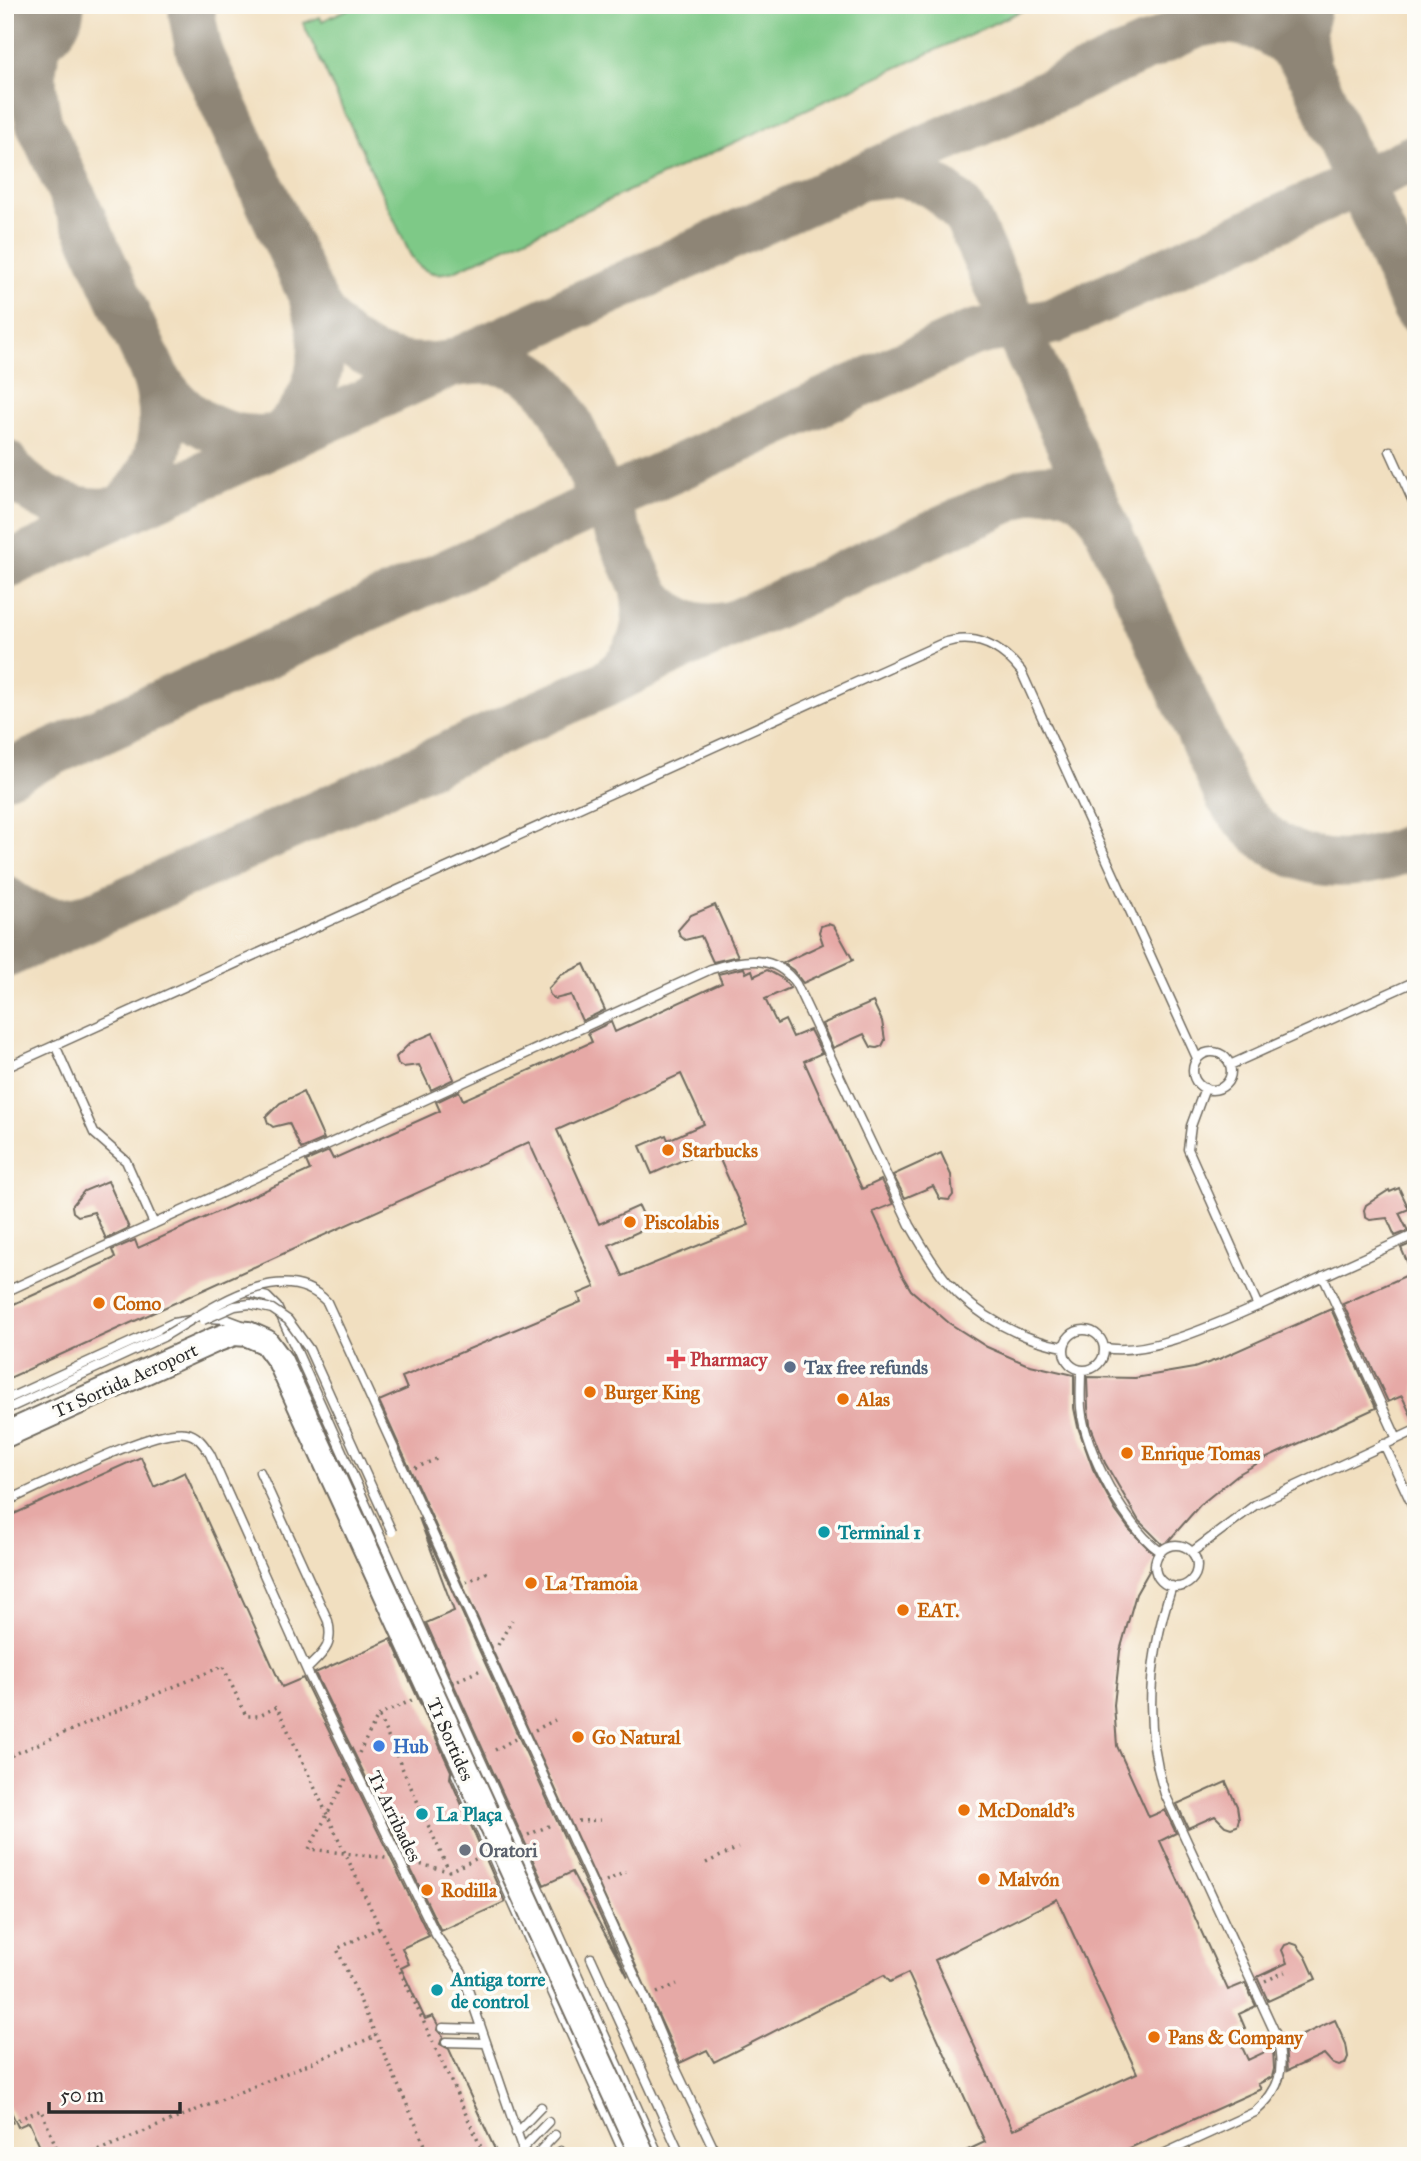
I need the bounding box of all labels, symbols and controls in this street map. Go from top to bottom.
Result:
place label: Starbucks [682,1139,758,1162]
marker: Starbucks [660,1142,676,1158]
place label: Piscolabis [644,1211,719,1234]
marker: Piscolabis [622,1214,638,1230]
place label: Como [113,1292,162,1315]
marker: Como [91,1295,107,1311]
street label: T1 Sortida Aeroport [49,1338,201,1423]
place label: Pharmacy [690,1348,769,1372]
marker: Pharmacy [668,1351,684,1367]
place label: Tax free refunds [803,1356,928,1379]
marker: Tax free refunds [782,1359,798,1375]
place label: Burger King [604,1381,701,1405]
marker: Burger King [582,1384,598,1400]
place label: Alas [855,1388,890,1411]
marker: Alas [835,1391,851,1407]
place label: Enrique Tomas [1141,1442,1260,1466]
marker: Enrique Tomas [1119,1445,1135,1461]
place label: Terminal 1 [837,1521,921,1544]
marker: Terminal 1 [816,1524,832,1540]
place label: La Tramoia [545,1572,639,1595]
marker: La Tramoia [523,1575,539,1591]
place label: EAT. [917,1599,959,1622]
marker: EAT. [895,1602,911,1618]
street label: T1 Sortides [422,1694,479,1784]
place label: Go Natural [592,1726,681,1749]
marker: Go Natural [570,1729,586,1745]
place label: Hub [393,1735,429,1758]
marker: Hub [371,1738,387,1754]
street label: T1 Arribades [363,1767,426,1866]
place label: McDonald's [978,1799,1075,1822]
marker: McDonald's [956,1802,972,1818]
place label: La Plaça [436,1803,503,1827]
marker: La Plaça [414,1806,430,1822]
place label: Oratori [479,1839,538,1862]
marker: Oratori [457,1842,473,1858]
place label: Malvón [998,1868,1060,1891]
marker: Malvón [976,1871,992,1887]
place label: Rodilla [441,1879,498,1902]
marker: Rodilla [419,1882,435,1898]
place label: Antiga torre de control [449,1968,545,2013]
marker: Antiga torre de control [429,1982,445,1998]
place label: Pans & Company [1168,2026,1304,2050]
marker: Pans & Company [1146,2029,1162,2045]
scale bar [49,2070,180,2114]
text: 50 m [60,2082,105,2108]

